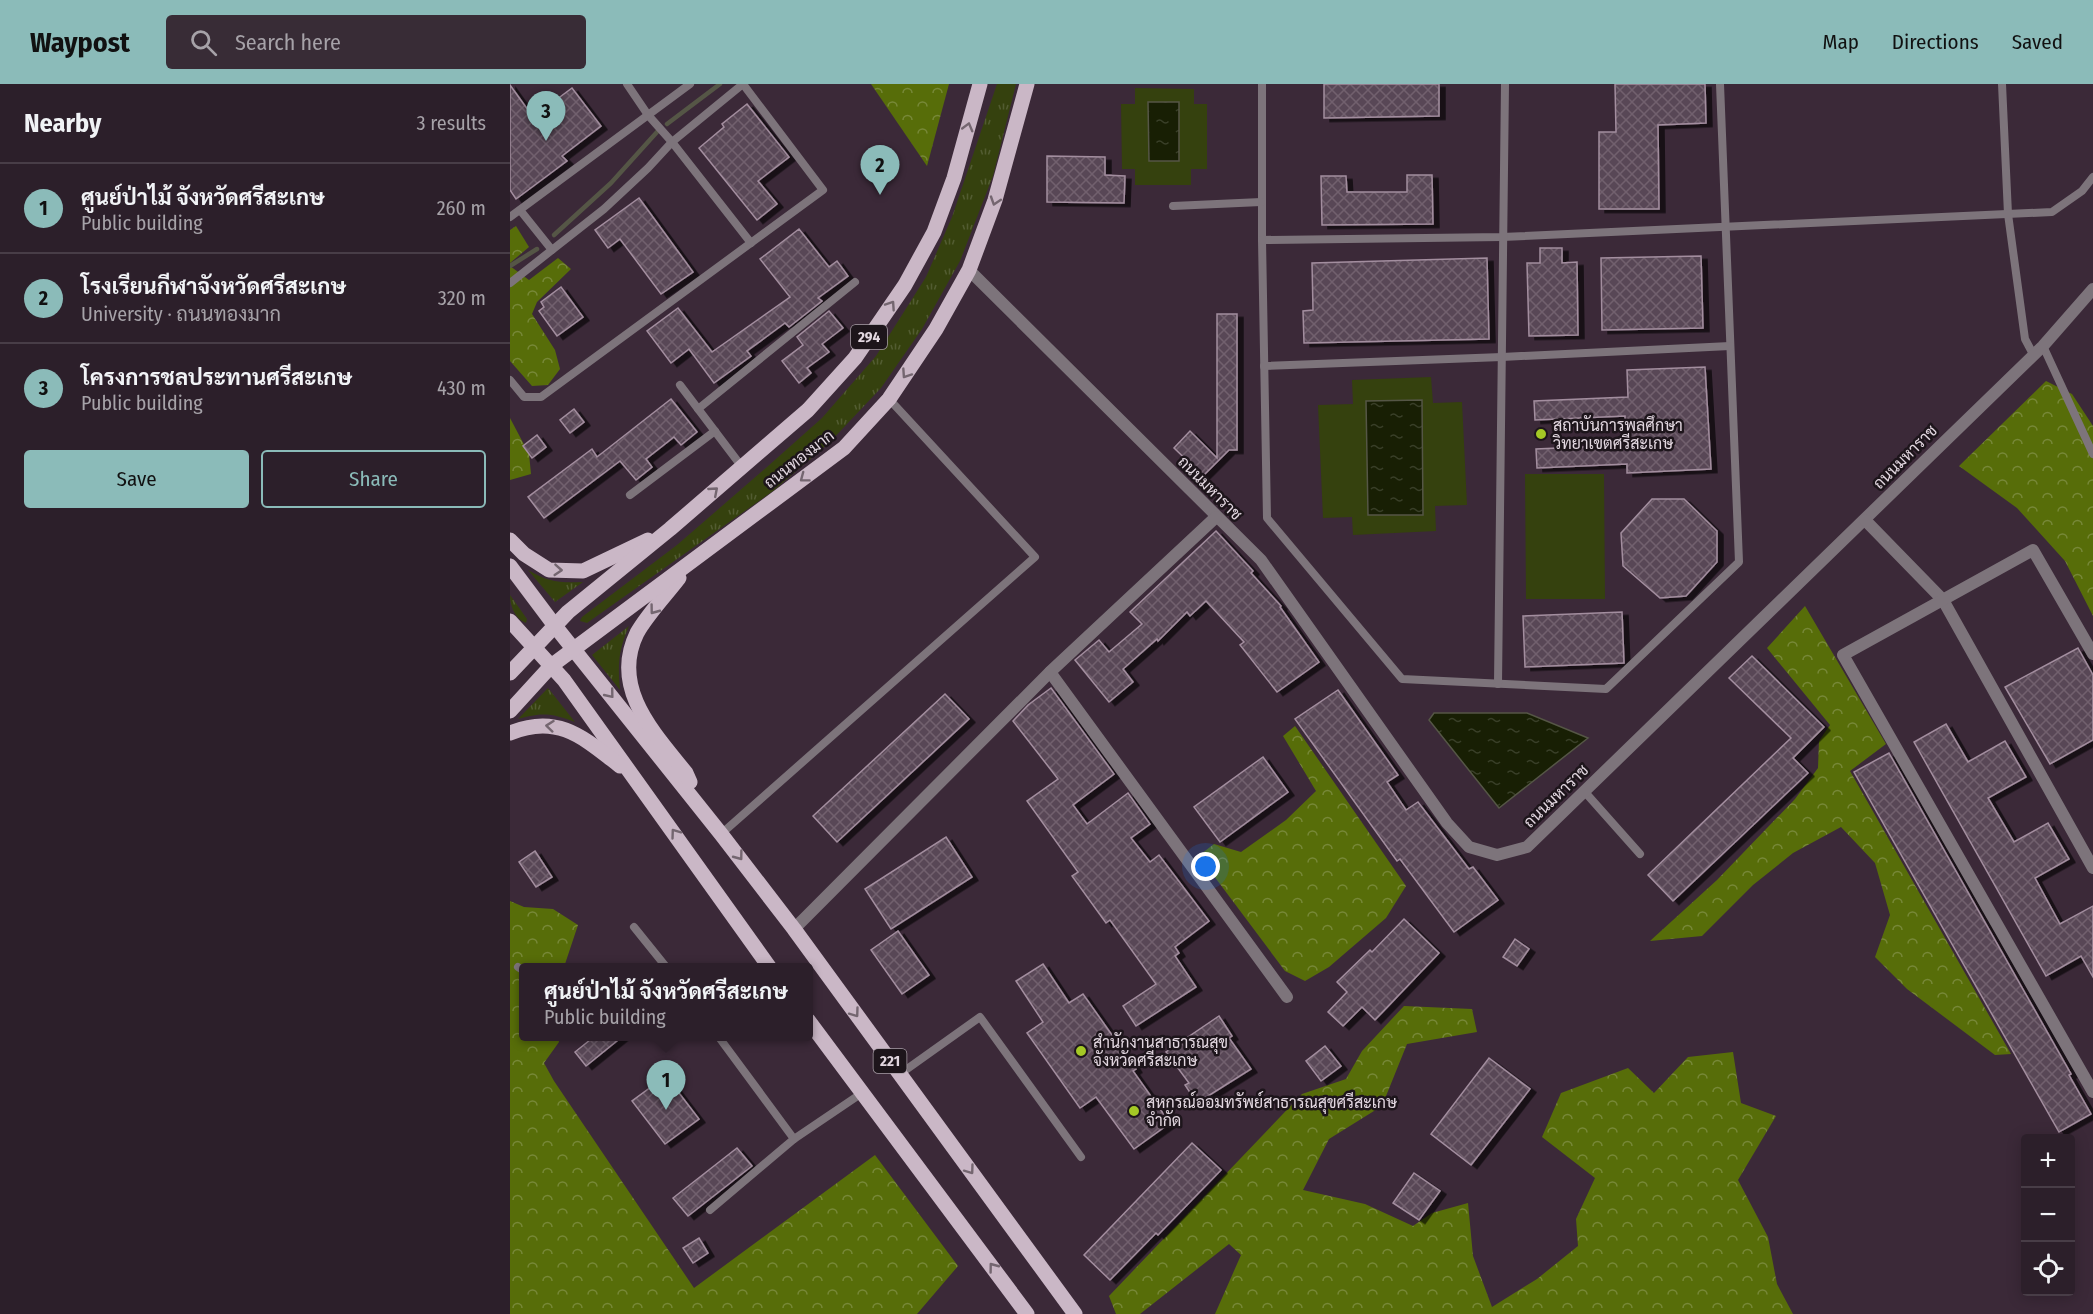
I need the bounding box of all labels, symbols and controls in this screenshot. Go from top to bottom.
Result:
search box [166,15,586,69]
text: Waypost [30,26,130,59]
icon: search [187,26,220,59]
text: Search here [235,29,341,56]
text: Map [1822,29,1859,55]
text: Directions [1892,29,1979,55]
text: Saved [2012,29,2063,55]
pin: 3 [526,92,566,141]
text: Nearby [24,108,101,139]
text: 3 results [417,111,486,135]
one-way arrow [961,122,973,133]
pin: 2 [860,146,899,195]
text: ศูนย์ป่าไม้ จังหวัดศรีสะเกษ [81,184,325,211]
one-way arrow [989,195,1002,206]
text: 1 [39,196,48,220]
text: 260 m [437,196,486,220]
text: Public building [81,211,203,235]
text: โรงเรียนกีฬาจังหวัดศรีสะเกษ [81,273,346,300]
text: 2 [39,286,48,310]
text: 320 m [438,286,486,310]
one-way arrow [884,301,895,312]
text: University · ถนนทองมาก [81,302,281,326]
road number: 294 [851,325,887,349]
text: โครงการชลประทานศรีสะเกษ [81,364,352,391]
one-way arrow [902,367,913,378]
text: 3 [39,376,48,400]
text: 430 m [437,376,486,400]
text: Public building [81,391,203,415]
place label: สถาบันการพลศึกษา วิทยาเขตศรีสะเกษ [1552,415,1683,453]
street label: ถนนมหาราช [1869,421,1941,493]
street label: ถนนทองมาก [760,426,838,492]
marker: สถาบันการพลศึกษา วิทยาเขตศรีสะเกษ [1534,427,1548,441]
button: Save [24,450,249,508]
button: Share [261,450,486,508]
street label: ถนนมหาราช [1174,452,1246,524]
one-way arrow [800,471,811,482]
one-way arrow [707,487,718,498]
one-way arrow [553,563,563,576]
one-way arrow [651,604,662,615]
one-way arrow [602,688,613,699]
one-way arrow [545,720,555,733]
street label: ถนนมหาราช [1520,760,1592,832]
one-way arrow [671,829,682,840]
one-way arrow [731,850,742,861]
your location [1191,852,1220,881]
popup [519,963,813,1041]
text: ศูนย์ป่าไม้ จังหวัดศรีสะเกษ [544,978,788,1005]
text: Public building [544,1005,666,1029]
one-way arrow [848,1006,859,1017]
place label: สำนักงานสาธารณสุข จังหวัดศรีสะเกษ [1093,1032,1228,1070]
marker: สำนักงานสาธารณสุข จังหวัดศรีสะเกษ [1074,1044,1088,1058]
road number: 221 [874,1049,907,1073]
pin: 1 [646,1060,686,1110]
place label: สหกรณ์ออมทรัพย์สาธารณสุขศรีสะเกษ จำกัด [1146,1090,1397,1130]
marker: สหกรณ์ออมทรัพย์สาธารณสุขศรีสะเกษ จำกัด [1127,1104,1141,1118]
map controls [2021,1134,2075,1296]
button: + [2021,1134,2075,1188]
one-way arrow [963,1164,974,1175]
button: − [2021,1188,2075,1242]
button: locate [2021,1242,2075,1296]
one-way arrow [989,1263,1000,1274]

